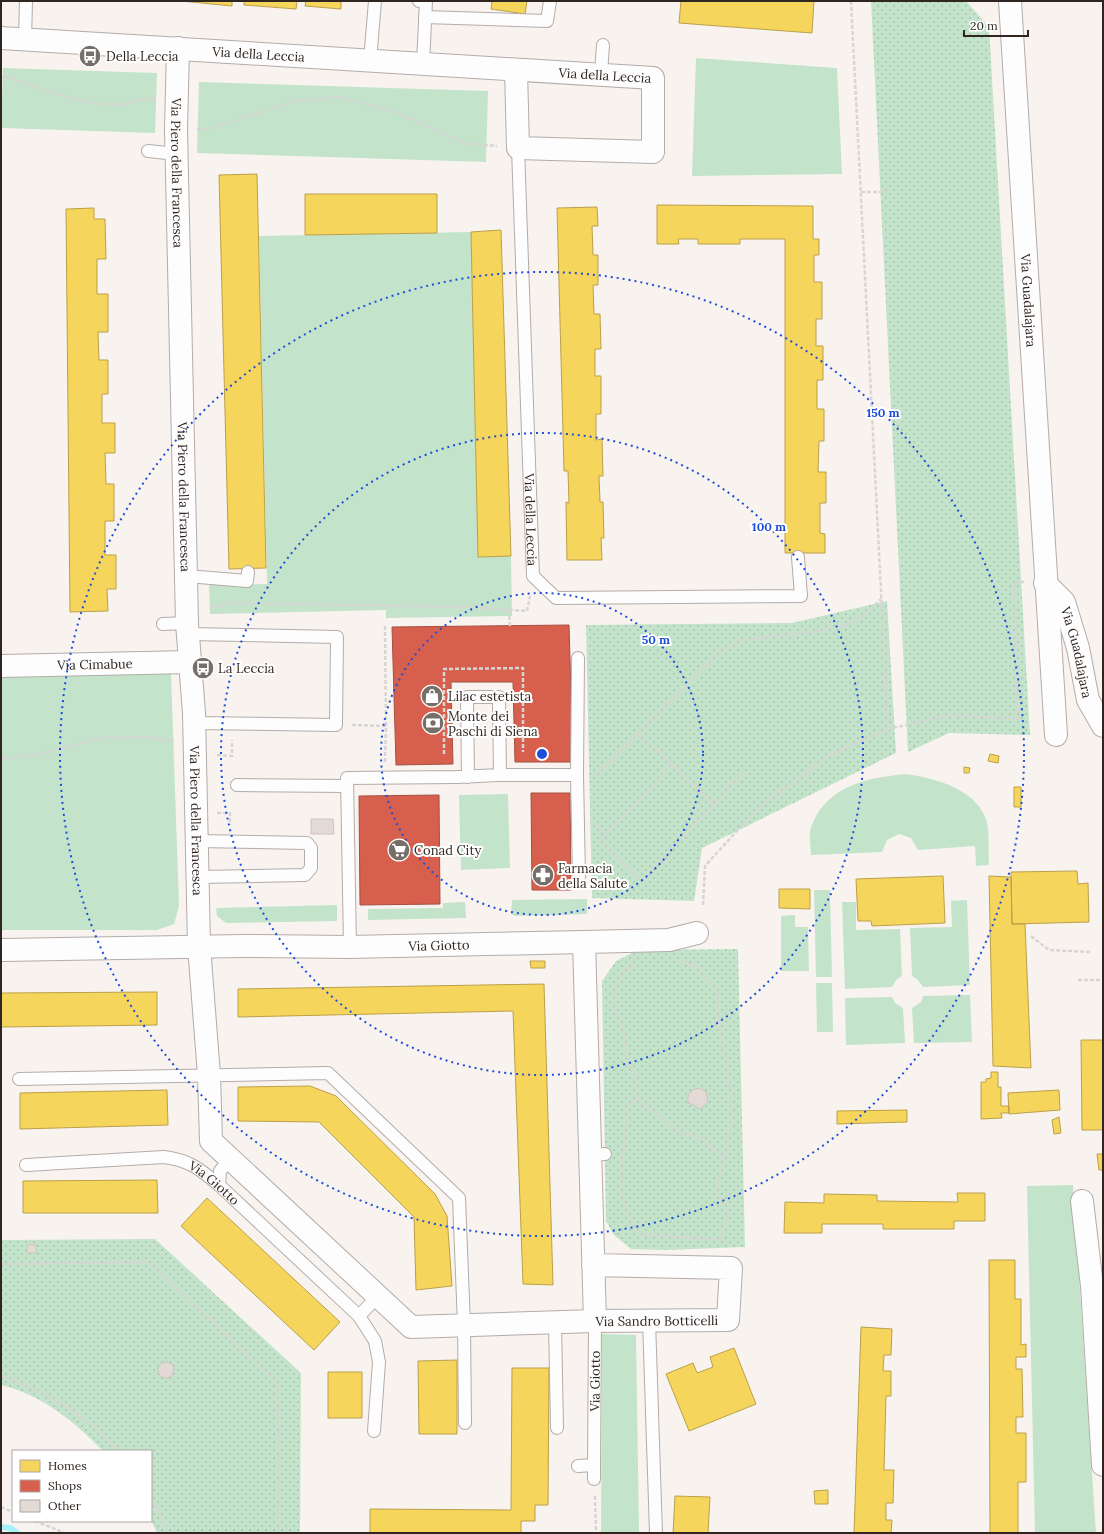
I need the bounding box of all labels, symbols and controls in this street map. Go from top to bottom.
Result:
scale bar [964,12,1028,38]
text: 20 m [970,18,998,33]
bus stop icon: Della Leccia [77,43,103,69]
street label: Via della Leccia [211,43,306,66]
place label: Della Leccia [106,48,179,65]
street label: Via della Leccia [557,64,652,87]
street label: Via Piero della Francesca [167,97,187,248]
street label: Via Guadalajara [1017,252,1040,348]
text: 150 m [866,405,900,420]
street label: Via Piero della Francesca [173,421,194,572]
street label: Via della Leccia [520,472,541,567]
text: 100 m [752,519,786,534]
street label: Via Guadalajara [1057,604,1096,700]
text: 50 m [642,632,670,647]
street label: Via Cimabue [56,655,133,674]
bus stop icon: La Leccia [190,655,216,681]
place label: La Leccia [218,660,275,677]
shop icon: Lilac estetista [419,683,445,709]
place label: Lilac estetista [448,688,532,705]
place label: Monte dei Paschi di Siena [448,708,538,740]
bank icon: Monte dei Paschi di Siena [420,710,446,736]
street label: Via Piero della Francesca [186,744,206,896]
centre of rings [535,747,549,761]
supermarket icon: Conad City [386,837,412,863]
place label: Conad City [414,842,481,859]
place label: Farmacia della Salute [558,860,627,892]
pharmacy icon: Farmacia della Salute [530,862,556,888]
street label: Via Giotto [407,936,470,955]
street label: Via Giotto [185,1157,243,1209]
street label: Via Sandro Botticelli [594,1312,719,1330]
street label: Via Giotto [586,1350,604,1413]
legend [12,1450,152,1522]
text: Homes [48,1458,87,1473]
text: Shops [48,1478,82,1493]
text: Other [48,1498,82,1513]

